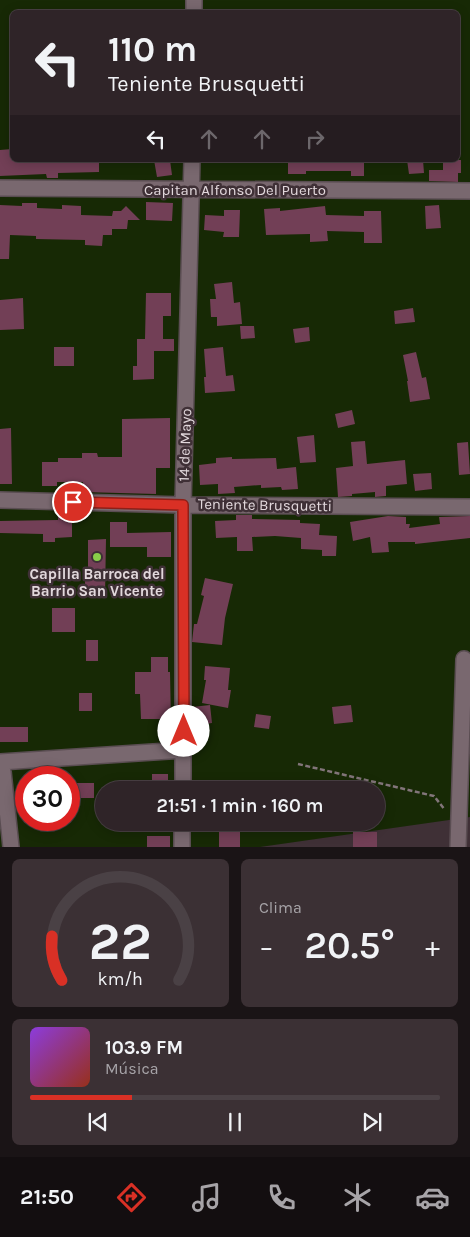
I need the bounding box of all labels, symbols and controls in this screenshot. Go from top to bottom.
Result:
text: 110 m [108,29,197,70]
icon: left [25,30,90,95]
text: Teniente Brusquetti [108,71,305,97]
icon: left [142,125,170,153]
icon: ahead [195,125,223,153]
icon: ahead [248,125,276,153]
icon: right [301,125,329,153]
street label: Capitan Alfonso Del Puerto [144,181,326,199]
street label: 14 de Mayo [175,408,195,482]
pin [52,481,94,523]
icon: arrive [59,488,87,516]
street label: Teniente Brusquetti [198,495,332,515]
marker: Capilla Barroca del Barrio San Vicente [91,551,103,563]
place label: Capilla Barroca del Barrio San Vicente [29,565,165,600]
position arrow [157,704,209,756]
speed limit sign: 30 [15,766,80,831]
text: 21:51 · 1 min · 160 m [157,795,323,817]
text: Clima [259,898,302,917]
text: 22 [89,911,152,972]
text: 20.5° [304,923,395,968]
text: − [259,930,274,963]
text: + [425,930,440,963]
text: km/h [98,969,143,990]
text: 103.9 FM [105,1037,183,1059]
text: Música [105,1059,158,1078]
icon: previous [84,1108,112,1136]
icon: pause [221,1108,249,1136]
icon: next [358,1108,386,1136]
icon: directions [114,1180,149,1215]
icon: music [189,1180,224,1215]
icon: phone [264,1180,299,1215]
icon: climate [340,1180,375,1215]
icon: car [415,1180,450,1215]
text: 21:50 [20,1184,74,1210]

